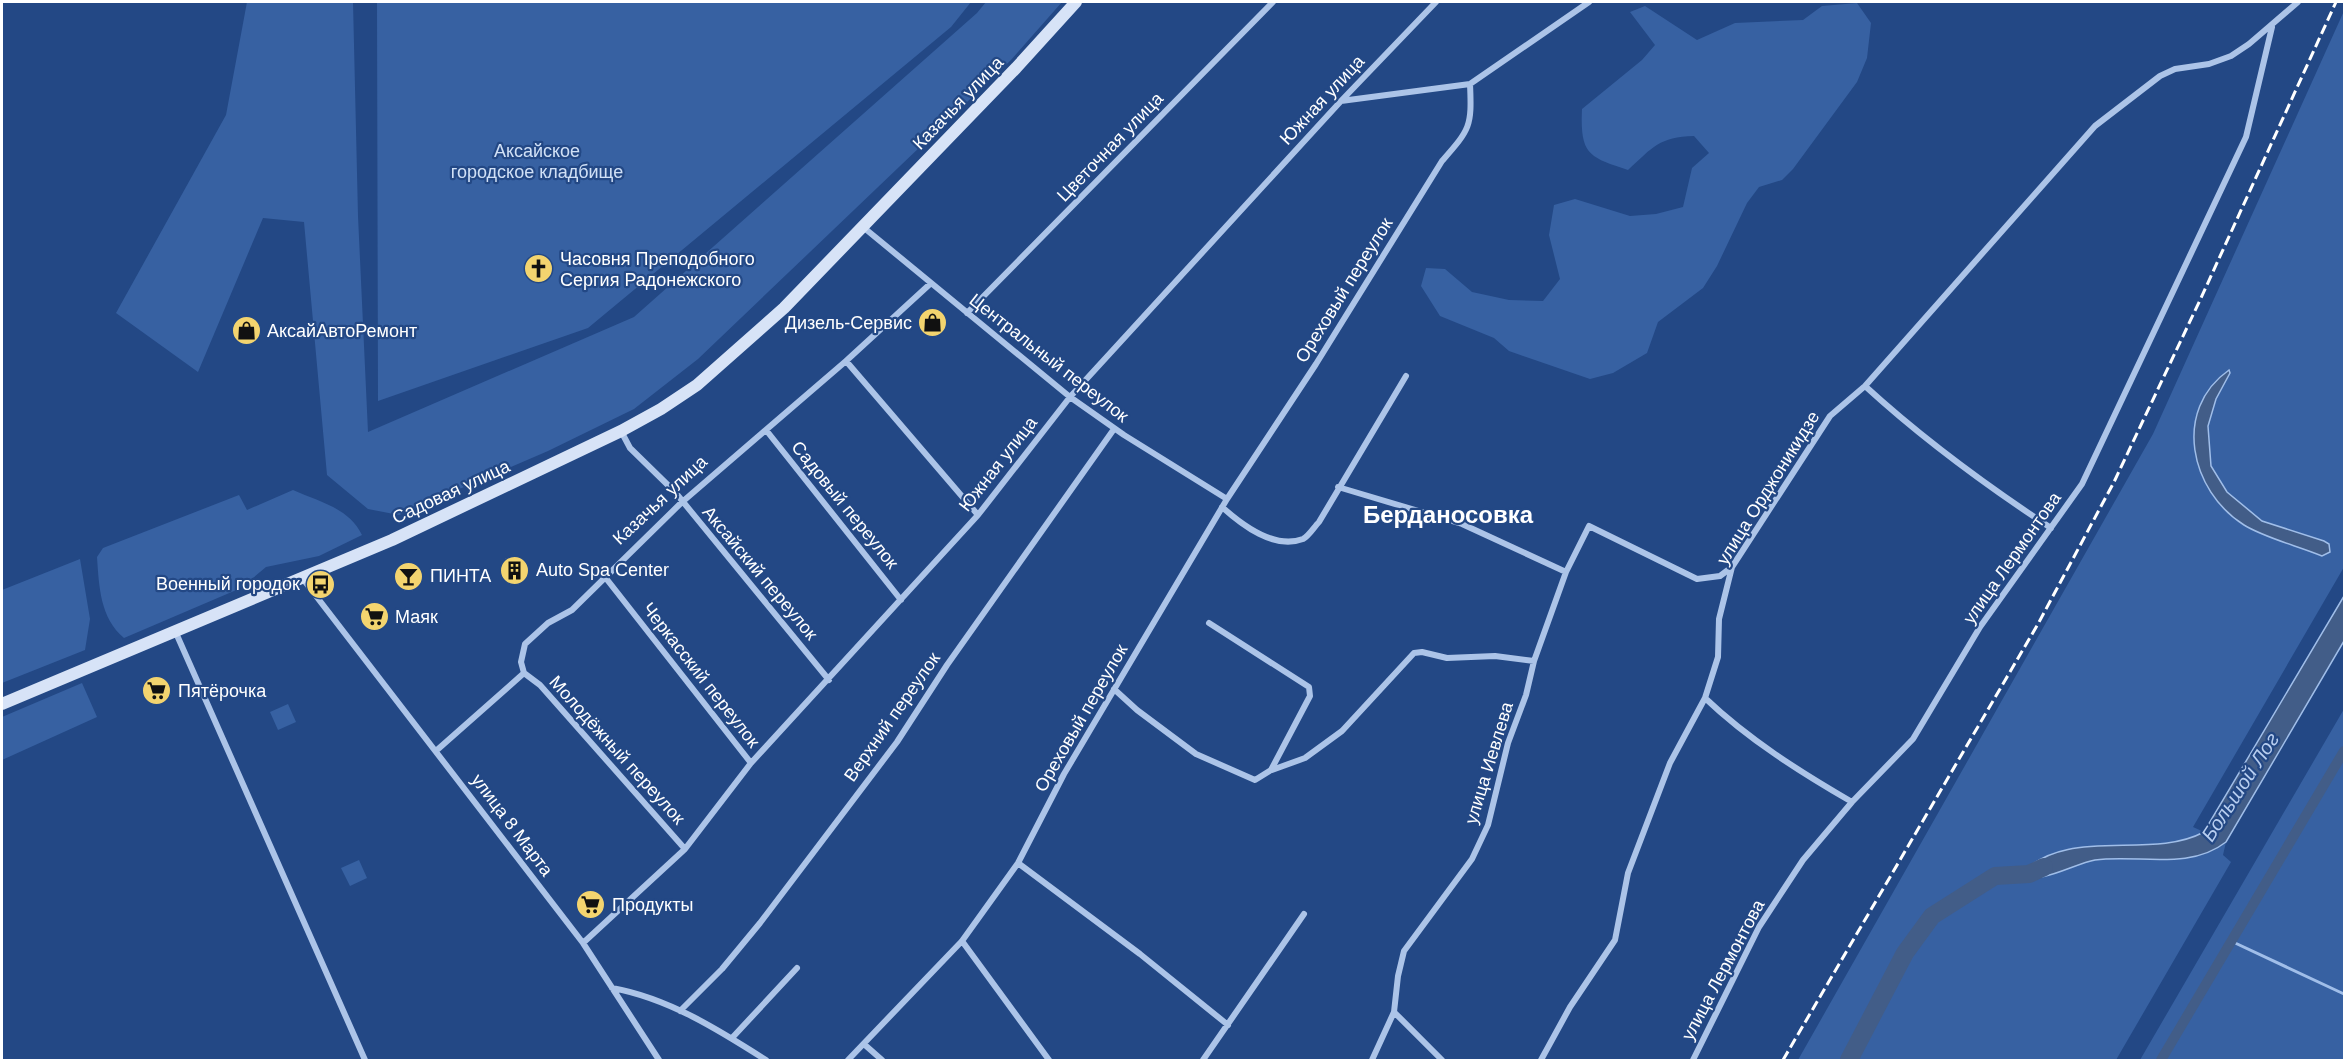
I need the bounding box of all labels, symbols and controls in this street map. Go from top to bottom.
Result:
street label: Южная улица [1276,51,1369,149]
street label: Казачья улица [909,52,1008,154]
street label: Цветочная улица [1053,88,1168,205]
park label: Аксайское городское кладбище [451,141,623,182]
street label: Ореховый переулок [1291,214,1397,366]
place label: Часовня Преподобного Сергия Радонежского [560,249,755,290]
church icon: Часовня Преподобного Сергия Радонежского [523,253,555,285]
street label: Центральный переулок [966,290,1133,426]
shop icon: Дизель-Сервис [917,307,949,339]
place label: Дизель-Сервис [785,313,912,333]
shop icon: АксайАвтоРемонт [230,315,262,347]
place label: АксайАвтоРемонт [267,321,417,341]
street label: улица Орджоникидзе [1713,408,1823,568]
street label: Южная улица [955,412,1042,515]
street label: Садовый переулок [787,437,903,573]
street label: Казачья улица [609,451,712,549]
street label: Садовая улица [389,456,514,528]
street label: улица Лермонтова [1959,488,2066,628]
district label: Берданосовка [1363,501,1534,528]
street label: Аксайский переулок [698,502,822,644]
building icon: Auto Spa Center [499,554,531,586]
bar icon: ПИНТА [393,560,425,592]
place label: Auto Spa Center [536,560,669,580]
place label: ПИНТА [430,566,491,586]
bus stop icon: Военный городок [305,568,337,600]
place label: Военный городок [156,574,300,594]
street label: Черкасский переулок [638,599,764,751]
supermarket icon: Маяк [358,601,390,633]
place label: Маяк [395,607,438,627]
street label: Ореховый переулок [1031,641,1131,795]
street label: Верхний переулок [840,649,944,785]
street label: Молодёжный переулок [545,672,689,828]
supermarket icon: Пятёрочка [141,675,173,707]
place label: Пятёрочка [178,681,267,701]
street label: улица Иевлева [1461,699,1517,826]
water label: Большой Лог [2197,729,2283,845]
street label: улица 8 Марта [467,770,557,881]
supermarket icon: Продукты [575,889,607,921]
place label: Продукты [612,895,693,915]
street label: улица Лермонтова [1678,896,1769,1044]

